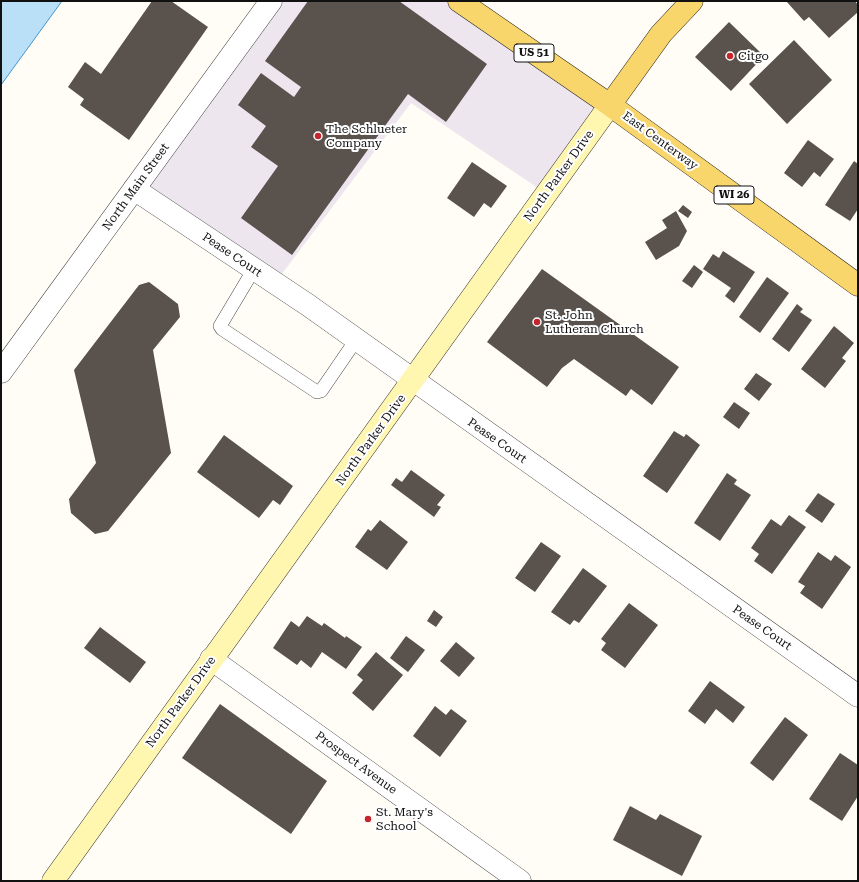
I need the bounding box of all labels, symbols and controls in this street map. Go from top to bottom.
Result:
road number: US 51 [514,44,554,62]
place label: Citgo [738,49,769,63]
marker: Citgo [725,51,735,61]
street label: East Centerway [620,109,700,173]
place label: The Schlueter Company [326,122,407,150]
street label: North Parker Drive [521,128,597,224]
marker: The Schlueter Company [313,131,323,141]
street label: North Main Street [100,141,172,233]
road number: WI 26 [714,186,754,204]
street label: Pease Court [199,230,265,280]
place label: St. John Lutheran Church [545,308,644,336]
marker: St. John Lutheran Church [532,317,542,327]
street label: North Parker Drive [333,392,409,488]
street label: Pease Court [465,415,529,467]
street label: Pease Court [730,602,794,654]
street label: North Parker Drive [143,654,219,750]
street label: Prospect Avenue [312,729,400,797]
place label: St. Mary's School [376,805,433,833]
marker: St. Mary's School [363,814,373,824]

